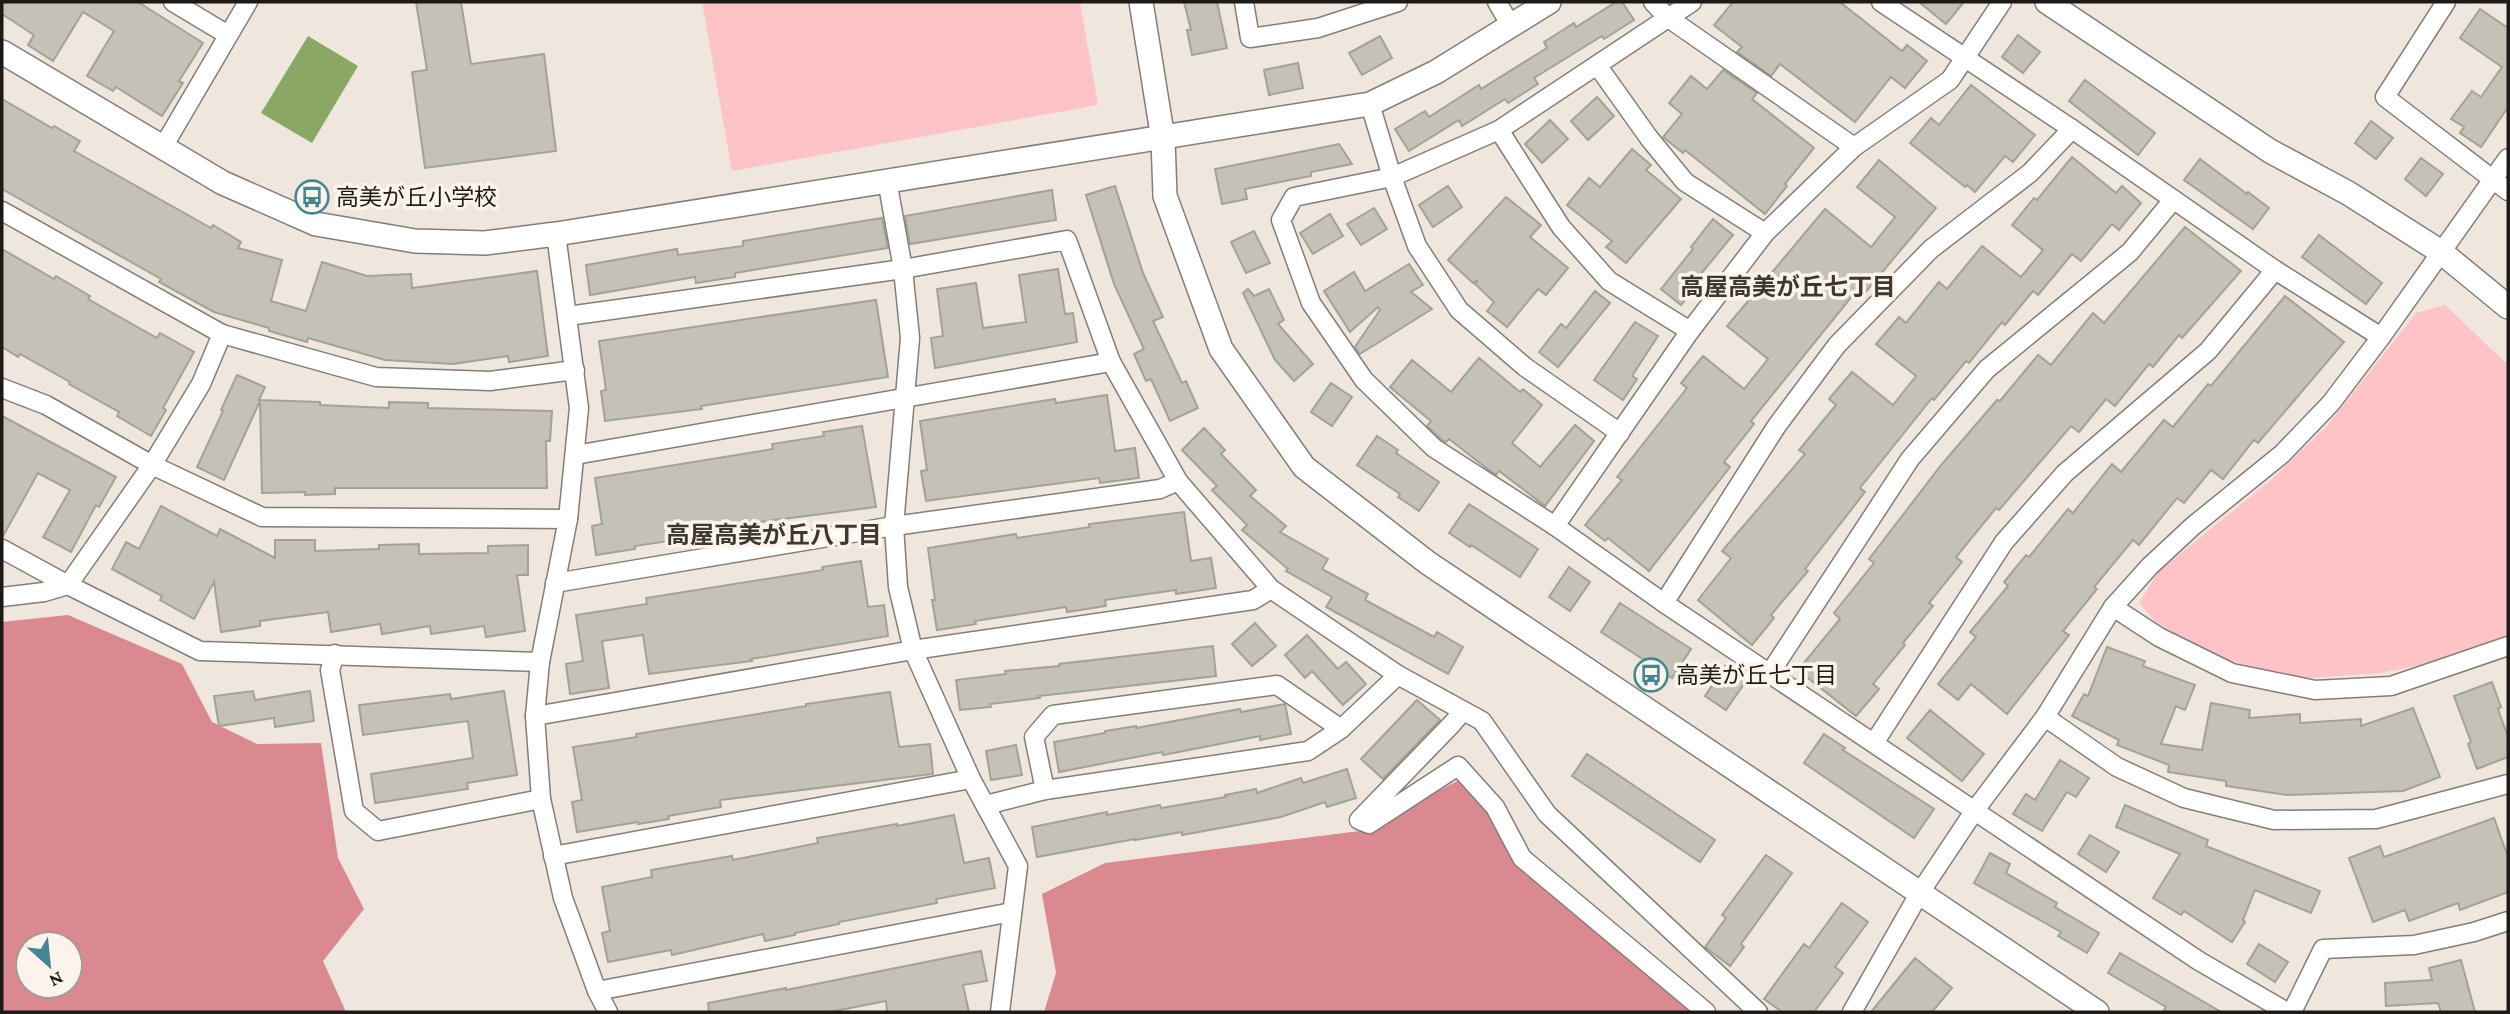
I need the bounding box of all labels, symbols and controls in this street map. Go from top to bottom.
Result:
bus stop icon: 高美が丘小学校 [293,178,331,216]
place label: 高美が丘小学校 [336,184,497,210]
district label: 高屋高美が丘七丁目 [1680,273,1896,300]
district label: 高屋高美が丘八丁目 [666,521,882,548]
bus stop icon: 高美が丘七丁目 [1632,656,1670,694]
place label: 高美が丘七丁目 [1676,662,1837,688]
north arrow [14,930,84,1000]
text: N [46,967,67,992]

